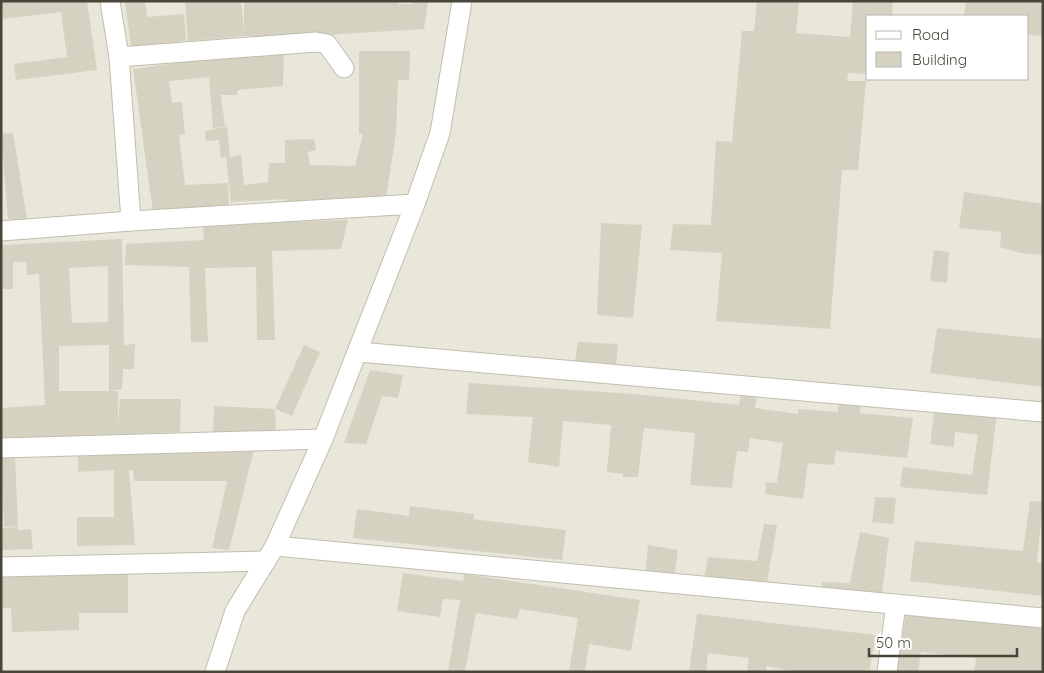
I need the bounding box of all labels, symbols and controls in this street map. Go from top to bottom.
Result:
legend [866,15,1029,80]
text: Road [912,25,949,44]
text: Building [912,50,967,69]
scale bar [869,626,1016,658]
text: 50 m [876,633,911,652]

